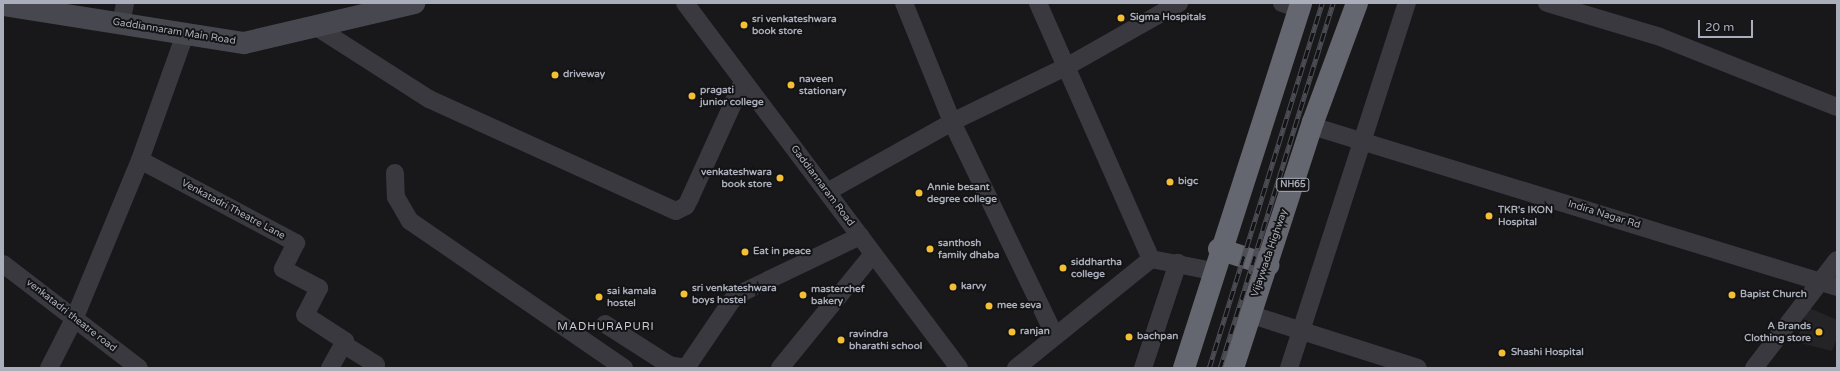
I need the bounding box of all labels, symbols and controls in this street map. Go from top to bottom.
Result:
marker: Sigma Hospitals [1115,12,1127,24]
place label: Sigma Hospitals [1130,12,1206,24]
scale bar [1700,12,1755,38]
place label: sri venkateshwara book store [752,13,837,36]
street label: Gaddiannaram Main Road [112,16,236,48]
marker: sri venkateshwara book store [739,20,749,30]
text: 20 m [1705,20,1734,34]
place label: driveway [563,69,605,81]
marker: driveway [550,70,560,80]
place label: naveen stationary [799,73,846,96]
marker: naveen stationary [786,80,796,90]
place label: pragati junior college [700,84,764,108]
marker: pragati junior college [687,91,697,101]
street label: Gaddiannaram Road [788,143,856,229]
place label: venkateshwara book store [701,166,772,190]
marker: venkateshwara book store [775,173,785,183]
place label: bigc [1178,176,1198,188]
marker: bigc [1165,177,1175,187]
street label: Venkatadri Theatre Lane [179,178,287,242]
road number: NH65 [1276,178,1310,192]
place label: Annie besant degree college [927,181,997,204]
marker: Annie besant degree college [914,188,924,198]
street label: Indira Nagar Rd [1566,198,1642,232]
place label: TKR's IKON Hospital [1498,204,1553,228]
street label: Vijaywada Highway [1249,208,1291,298]
marker: TKR's IKON Hospital [1483,210,1495,222]
place label: santhosh family dhaba [938,237,999,260]
marker: santhosh family dhaba [925,244,935,254]
place label: Eat in peace [753,246,811,258]
marker: Eat in peace [740,247,750,257]
place label: siddhartha college [1071,256,1122,280]
marker: siddhartha college [1058,263,1068,273]
street label: venkatadri theatre road [24,277,118,355]
place label: karvy [961,281,986,293]
place label: sri venkateshwara boys hostel [692,282,777,306]
marker: karvy [948,282,958,292]
place label: masterchef bakery [811,283,865,306]
place label: sai kamala hostel [607,285,656,308]
marker: sri venkateshwara boys hostel [679,289,689,299]
place label: Bapist Church [1740,289,1807,301]
marker: masterchef bakery [798,290,808,300]
marker: Bapist Church [1727,290,1737,300]
marker: sai kamala hostel [594,292,604,302]
place label: mee seva [997,300,1041,312]
marker: mee seva [984,301,994,311]
district label: MADHURAPURI [557,320,655,334]
place label: A Brands Clothing store [1744,320,1811,344]
place label: ranjan [1020,326,1050,338]
marker: ranjan [1007,327,1017,337]
marker: A Brands Clothing store [1814,327,1824,337]
place label: ravindra bharathi school [849,328,922,352]
place label: bachpan [1137,331,1178,343]
marker: bachpan [1124,332,1134,342]
marker: ravindra bharathi school [836,335,846,345]
marker: Shashi Hospital [1496,347,1508,359]
place label: Shashi Hospital [1511,347,1584,359]

